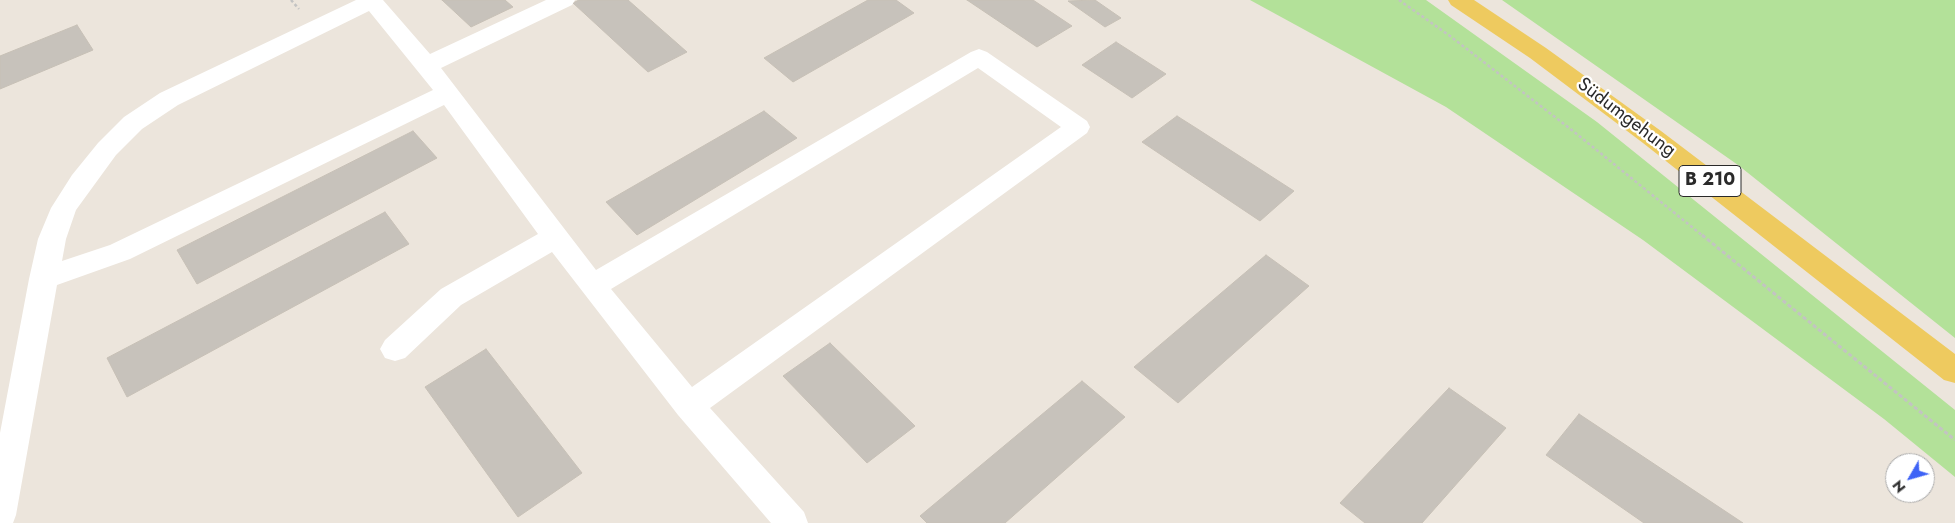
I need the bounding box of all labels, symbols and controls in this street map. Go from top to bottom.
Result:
street label: Südumgehung [1572,74,1680,162]
road number: B 210 [1679,166,1741,197]
north arrow [1885,453,1935,503]
text: N [1888,476,1910,497]

